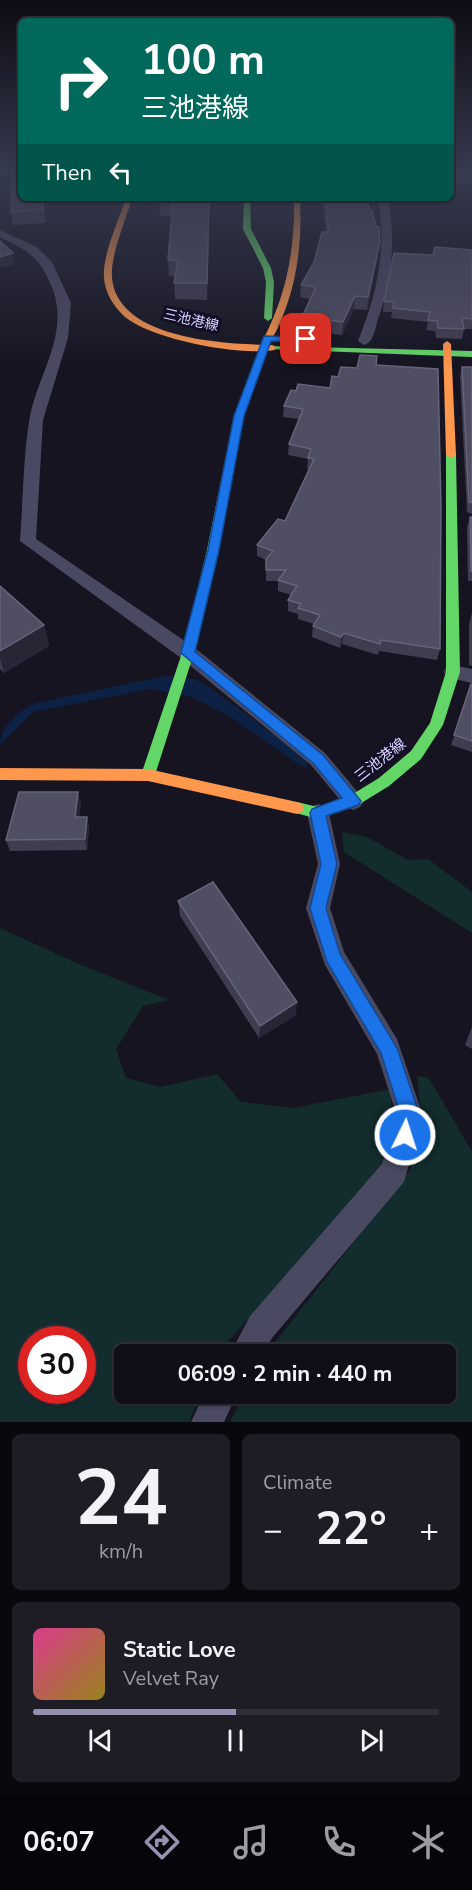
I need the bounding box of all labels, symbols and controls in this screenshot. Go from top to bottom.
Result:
text: 100 m [141,32,265,89]
icon: right [42,42,120,120]
text: 三池港線 [141,90,249,127]
icon: left [104,156,137,189]
text: Then [42,158,92,188]
street label: 三池港線 [162,304,220,336]
pin [280,313,331,364]
icon: arrive [289,322,322,355]
street label: 三池港線 [350,734,410,786]
position arrow [373,1103,437,1167]
speed limit sign: 30 [18,1326,96,1404]
text: 06:09 · 2 min · 440 m [178,1359,392,1389]
text: 24 [74,1445,168,1552]
text: Climate [263,1469,332,1496]
text: 22° [315,1499,387,1560]
text: − [263,1508,283,1553]
text: + [419,1508,439,1553]
text: km/h [99,1538,143,1565]
text: Static Love [123,1635,236,1665]
text: Velvet Ray [123,1665,219,1692]
icon: previous [84,1724,117,1757]
icon: pause [219,1724,252,1757]
icon: next [355,1724,388,1757]
icon: directions [141,1821,183,1863]
icon: music [230,1821,272,1863]
icon: phone [318,1821,360,1863]
icon: climate [407,1821,449,1863]
text: 06:07 [23,1824,95,1861]

